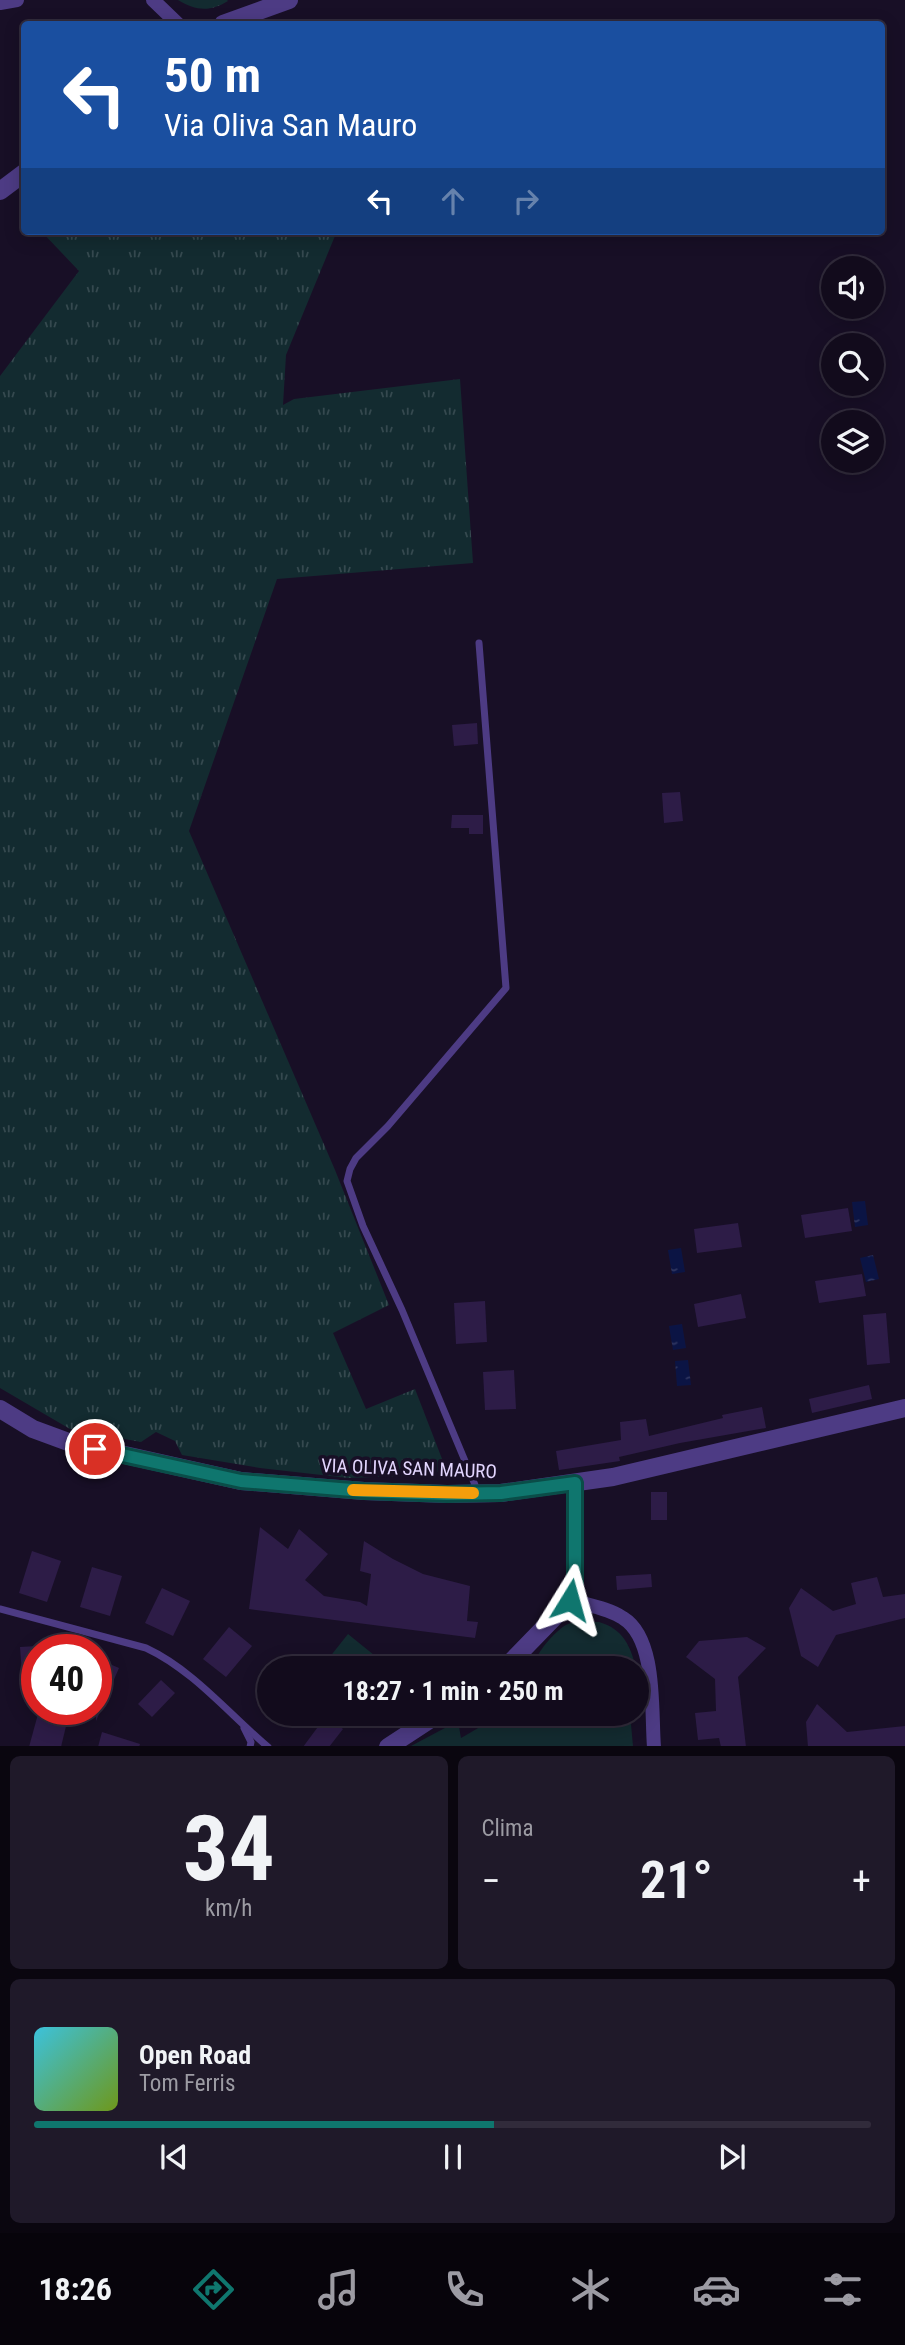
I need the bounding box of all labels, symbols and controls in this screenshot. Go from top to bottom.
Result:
text: 50 m [164,47,261,104]
icon: left [49,49,140,140]
text: Via Oliva San Mauro [164,106,417,144]
icon: left [361,182,399,220]
icon: ahead [434,182,472,220]
icon: right [507,182,545,220]
map controls [821,256,884,473]
button: sound [821,256,884,319]
button: search [821,333,884,396]
button: layers [821,410,884,473]
pin [65,1419,125,1479]
icon: arrive [76,1430,114,1468]
street label: VIA OLIVA SAN MAURO [321,1454,497,1483]
position arrow [533,1563,607,1637]
speed limit sign: 40 [21,1634,112,1725]
text: 18:27 · 1 min · 250 m [343,1676,563,1706]
text: 34 [183,1796,275,1902]
text: Clima [482,1815,533,1842]
text: 21° [640,1850,713,1911]
text: − [482,1859,501,1903]
text: + [852,1859,871,1903]
text: km/h [205,1895,252,1922]
text: Open Road [139,2040,251,2070]
text: Tom Ferris [139,2070,235,2097]
icon: previous [155,2138,193,2176]
icon: pause [434,2138,472,2176]
icon: next [713,2138,751,2176]
icon: directions [189,2265,238,2314]
icon: music [314,2265,363,2314]
icon: phone [440,2265,489,2314]
icon: climate [566,2265,615,2314]
icon: car [692,2265,741,2314]
icon: filters [818,2265,867,2314]
text: 18:26 [38,2270,112,2308]

